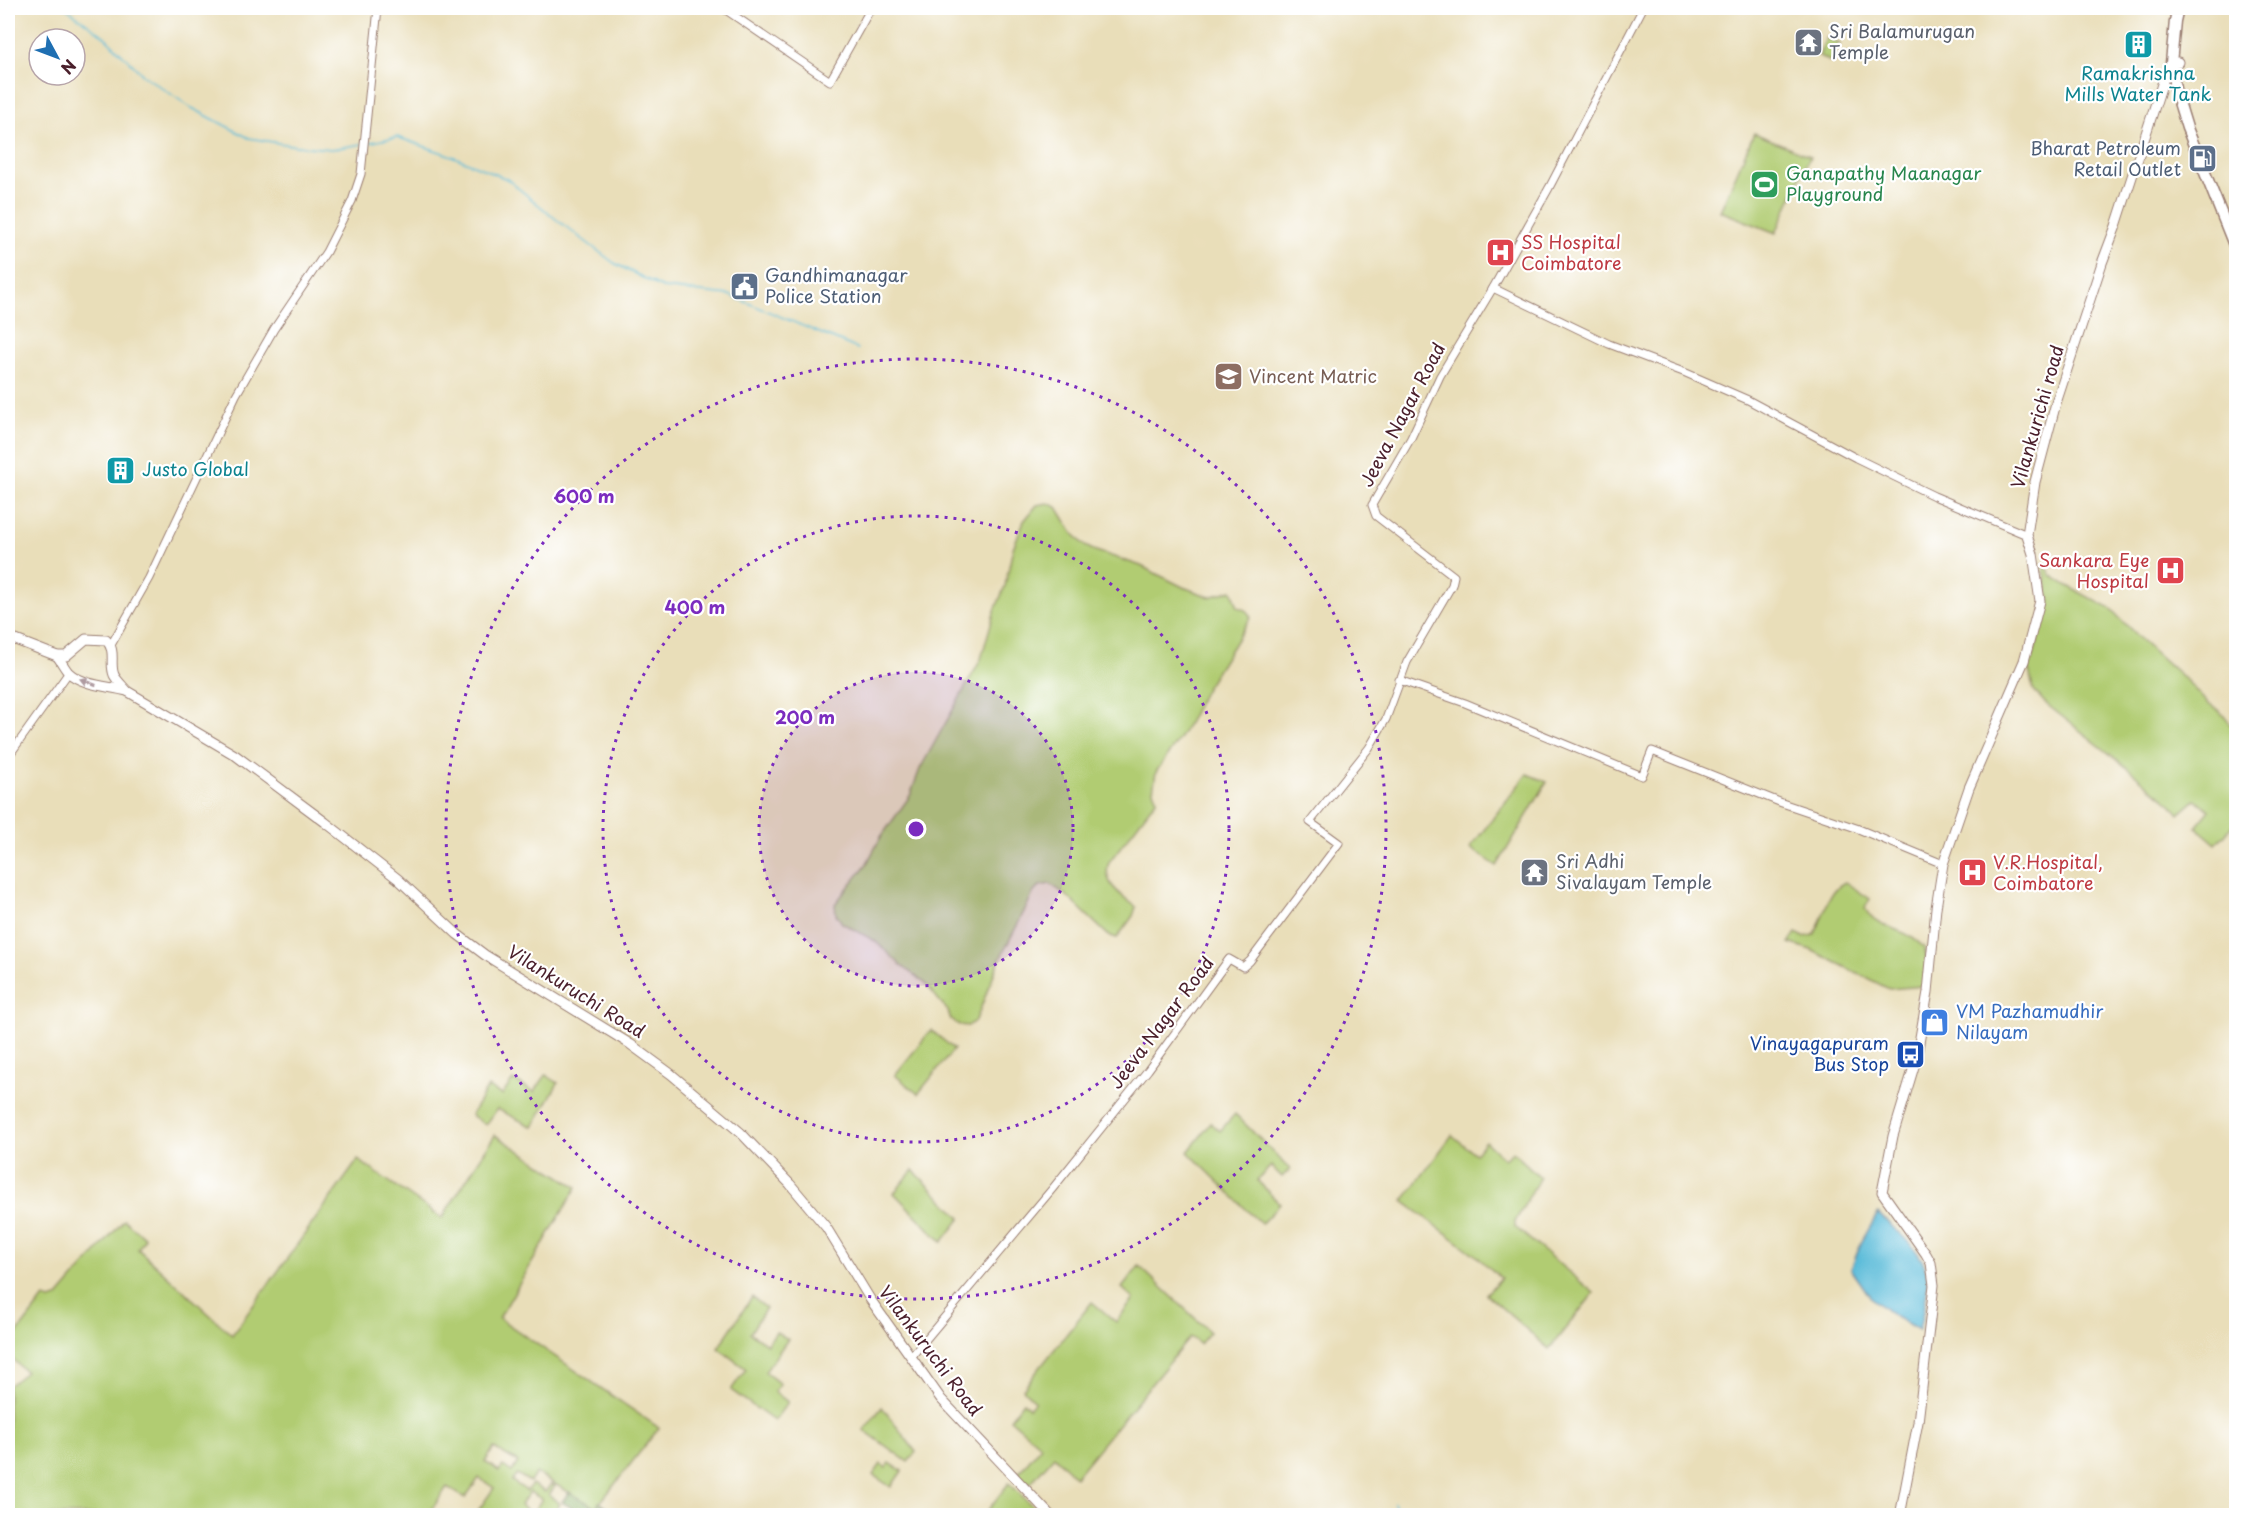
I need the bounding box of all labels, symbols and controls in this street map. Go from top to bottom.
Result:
place label: Sri Balamurugan Temple [1829,17,1975,65]
temple icon: Sri Balamurugan Temple [1792,26,1824,58]
north arrow [27,27,87,87]
building icon: Ramakrishna Mills Water Tank [2122,29,2154,61]
text: N [56,55,82,80]
place label: Ramakrishna Mills Water Tank [2064,59,2212,107]
place label: Bharat Petroleum Retail Outlet [2030,134,2181,182]
fuel station icon: Bharat Petroleum Retail Outlet [2186,143,2218,175]
place label: Ganapathy Maanagar Playground [1786,159,1982,207]
sports icon: Ganapathy Maanagar Playground [1749,168,1781,200]
place label: SS Hospital Coimbatore [1521,228,1621,276]
hospital icon: SS Hospital Coimbatore [1484,237,1516,269]
place label: Gandhimanagar Police Station [765,261,908,309]
public building icon: Gandhimanagar Police Station [728,270,760,302]
street label: Jeeva Nagar Road [1352,337,1451,491]
street label: Vilankurichi road [2003,342,2070,491]
school or university icon: Vincent Matric [1212,361,1244,393]
place label: Vincent Matric [1249,362,1377,389]
building icon: Justo Global [105,454,137,486]
place label: Justo Global [142,455,249,482]
text: 600 m [553,482,615,509]
place label: Sankara Eye Hospital [2039,546,2149,594]
hospital icon: Sankara Eye Hospital [2154,555,2186,587]
text: 400 m [665,593,725,620]
one-way arrow [78,676,96,686]
text: 200 m [775,703,835,730]
centre of rings [906,819,926,839]
place label: Sri Adhi Sivalayam Temple [1556,847,1712,895]
place label: V.R.Hospital, Coimbatore [1993,848,2103,896]
temple icon: Sri Adhi Sivalayam Temple [1519,856,1551,888]
hospital icon: V.R.Hospital, Coimbatore [1956,857,1988,889]
street label: Vilankuruchi Road [503,938,651,1044]
street label: Jeeva Nagar Road [1102,950,1220,1094]
place label: VM Pazhamudhir Nilayam [1956,997,2104,1045]
shop icon: VM Pazhamudhir Nilayam [1919,1006,1951,1038]
place label: Vinayagapuram Bus Stop [1750,1029,1889,1077]
bus stop icon: Vinayagapuram Bus Stop [1894,1038,1926,1070]
street label: Vilankuruchi Road [873,1279,989,1421]

